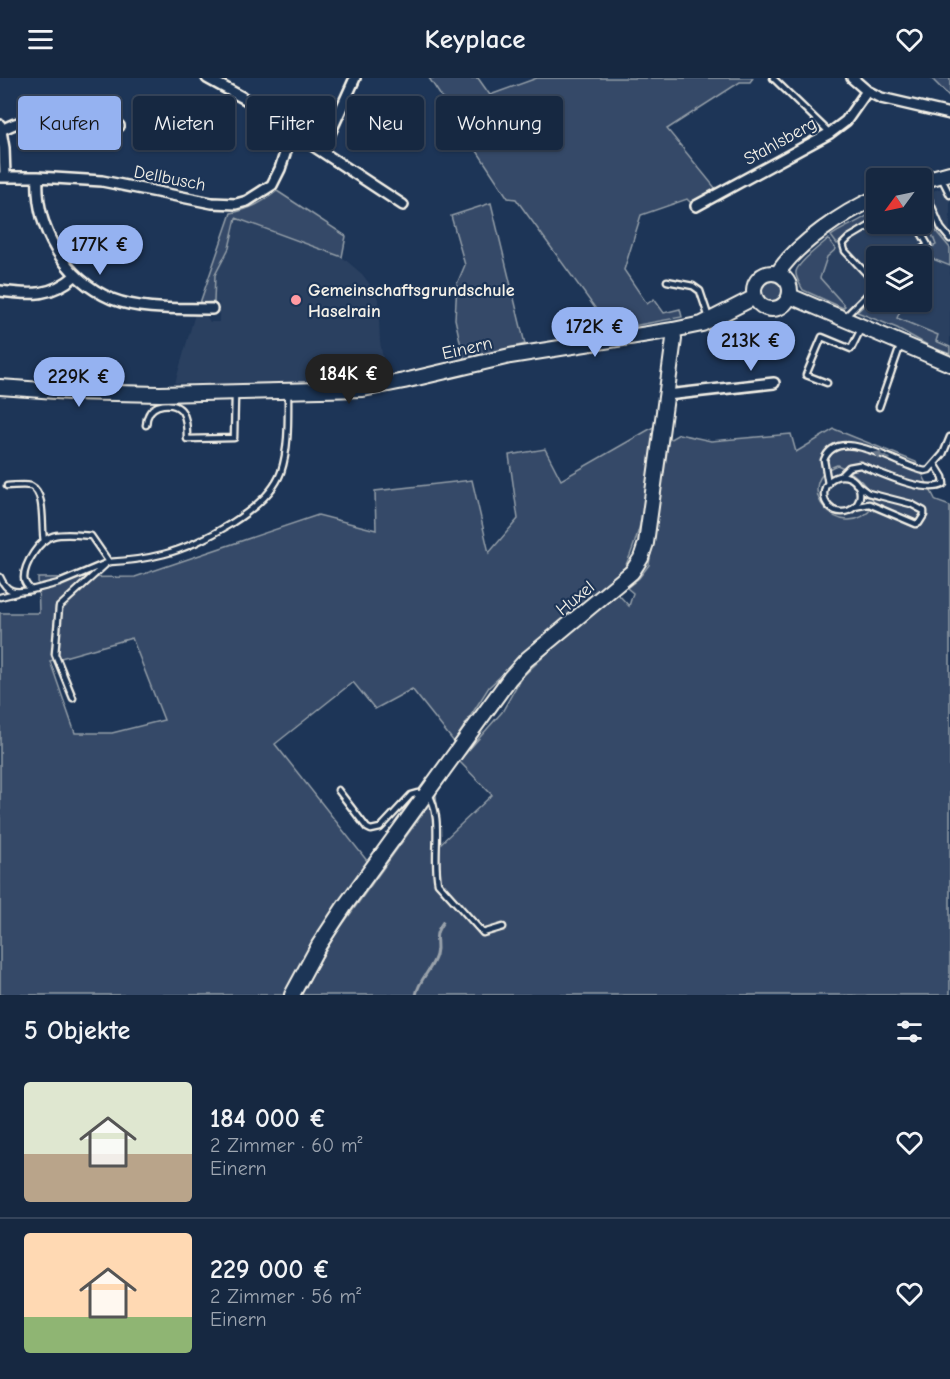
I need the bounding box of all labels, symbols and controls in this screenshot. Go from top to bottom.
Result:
icon: menu [24,23,57,56]
icon: heart [893,23,926,56]
text: Keyplace [425,24,525,55]
chip: Kaufen [18,96,121,150]
chip: Mieten [133,96,235,150]
chip: Filter [247,96,335,150]
chip: Neu [347,96,424,150]
chip: Wohnung [436,96,563,150]
street label: Stahlsberg [740,113,820,170]
street label: Dellbusch [132,161,208,196]
north arrow [866,168,932,234]
map controls [866,168,932,312]
pin: 177K € [51,225,149,276]
text: 177K € [71,233,129,256]
button: layers [866,246,932,312]
place label: Gemeinschaftsgrundschule Haselrain [308,280,515,322]
marker: Gemeinschaftsgrundschule Haselrain [289,293,303,307]
pin: 172K € [546,307,644,358]
text: 172K € [566,315,624,338]
pin: 213K € [702,321,800,372]
text: 213K € [721,329,781,352]
street label: Einern [440,333,494,364]
pin: 184K € [300,354,398,405]
pin: 229K € [30,357,128,408]
text: 184K € [319,362,379,385]
text: 229K € [48,365,110,388]
one-way arrow [872,450,890,460]
street label: Huxel [552,577,599,620]
icon: filters [893,1015,926,1048]
text: 5 Objekte [24,1016,130,1046]
text: 184 000 € [210,1104,327,1134]
icon: home [72,1106,144,1178]
icon: heart [893,1126,926,1159]
text: 2 Zimmer · 60 m² [210,1134,362,1157]
text: Einern [210,1157,267,1180]
text: 229 000 € [210,1255,331,1285]
icon: home [72,1257,144,1329]
icon: heart [893,1277,926,1310]
text: 2 Zimmer · 56 m² [210,1285,361,1308]
text: Einern [210,1308,267,1331]

